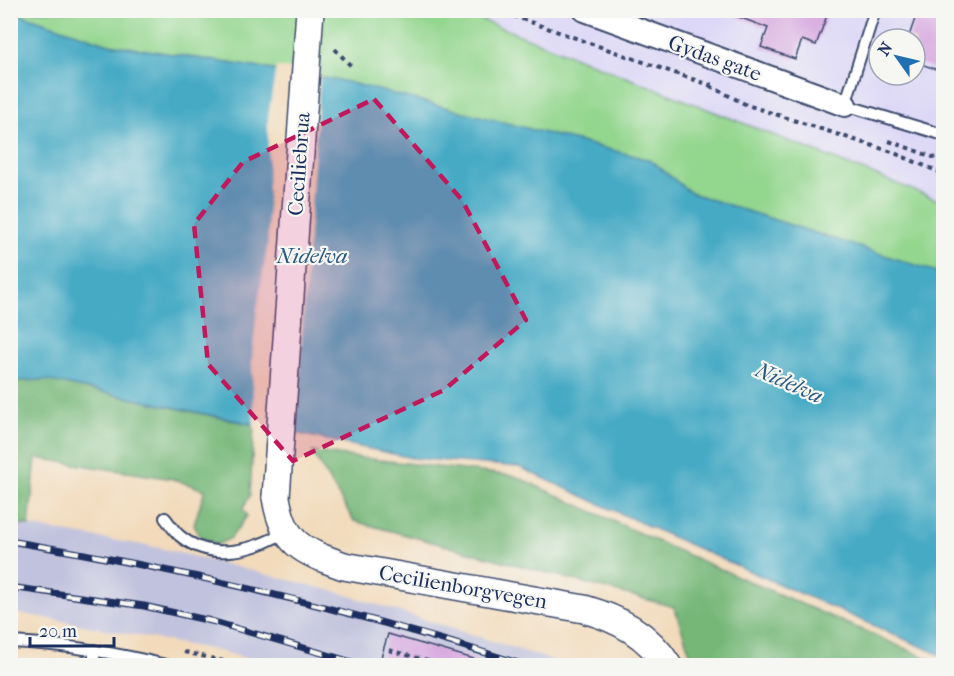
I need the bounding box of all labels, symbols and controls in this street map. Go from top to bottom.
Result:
north arrow [867,27,927,87]
street label: Gydas gate [665,30,765,86]
text: N [874,38,897,59]
street label: Ceciliebrua [283,111,315,217]
water label: Nidelva [275,243,348,269]
water label: Nidelva [750,356,827,409]
street label: Cecilienborgvegen [377,560,549,614]
scale bar [30,610,114,648]
text: 20 m [39,621,77,642]

